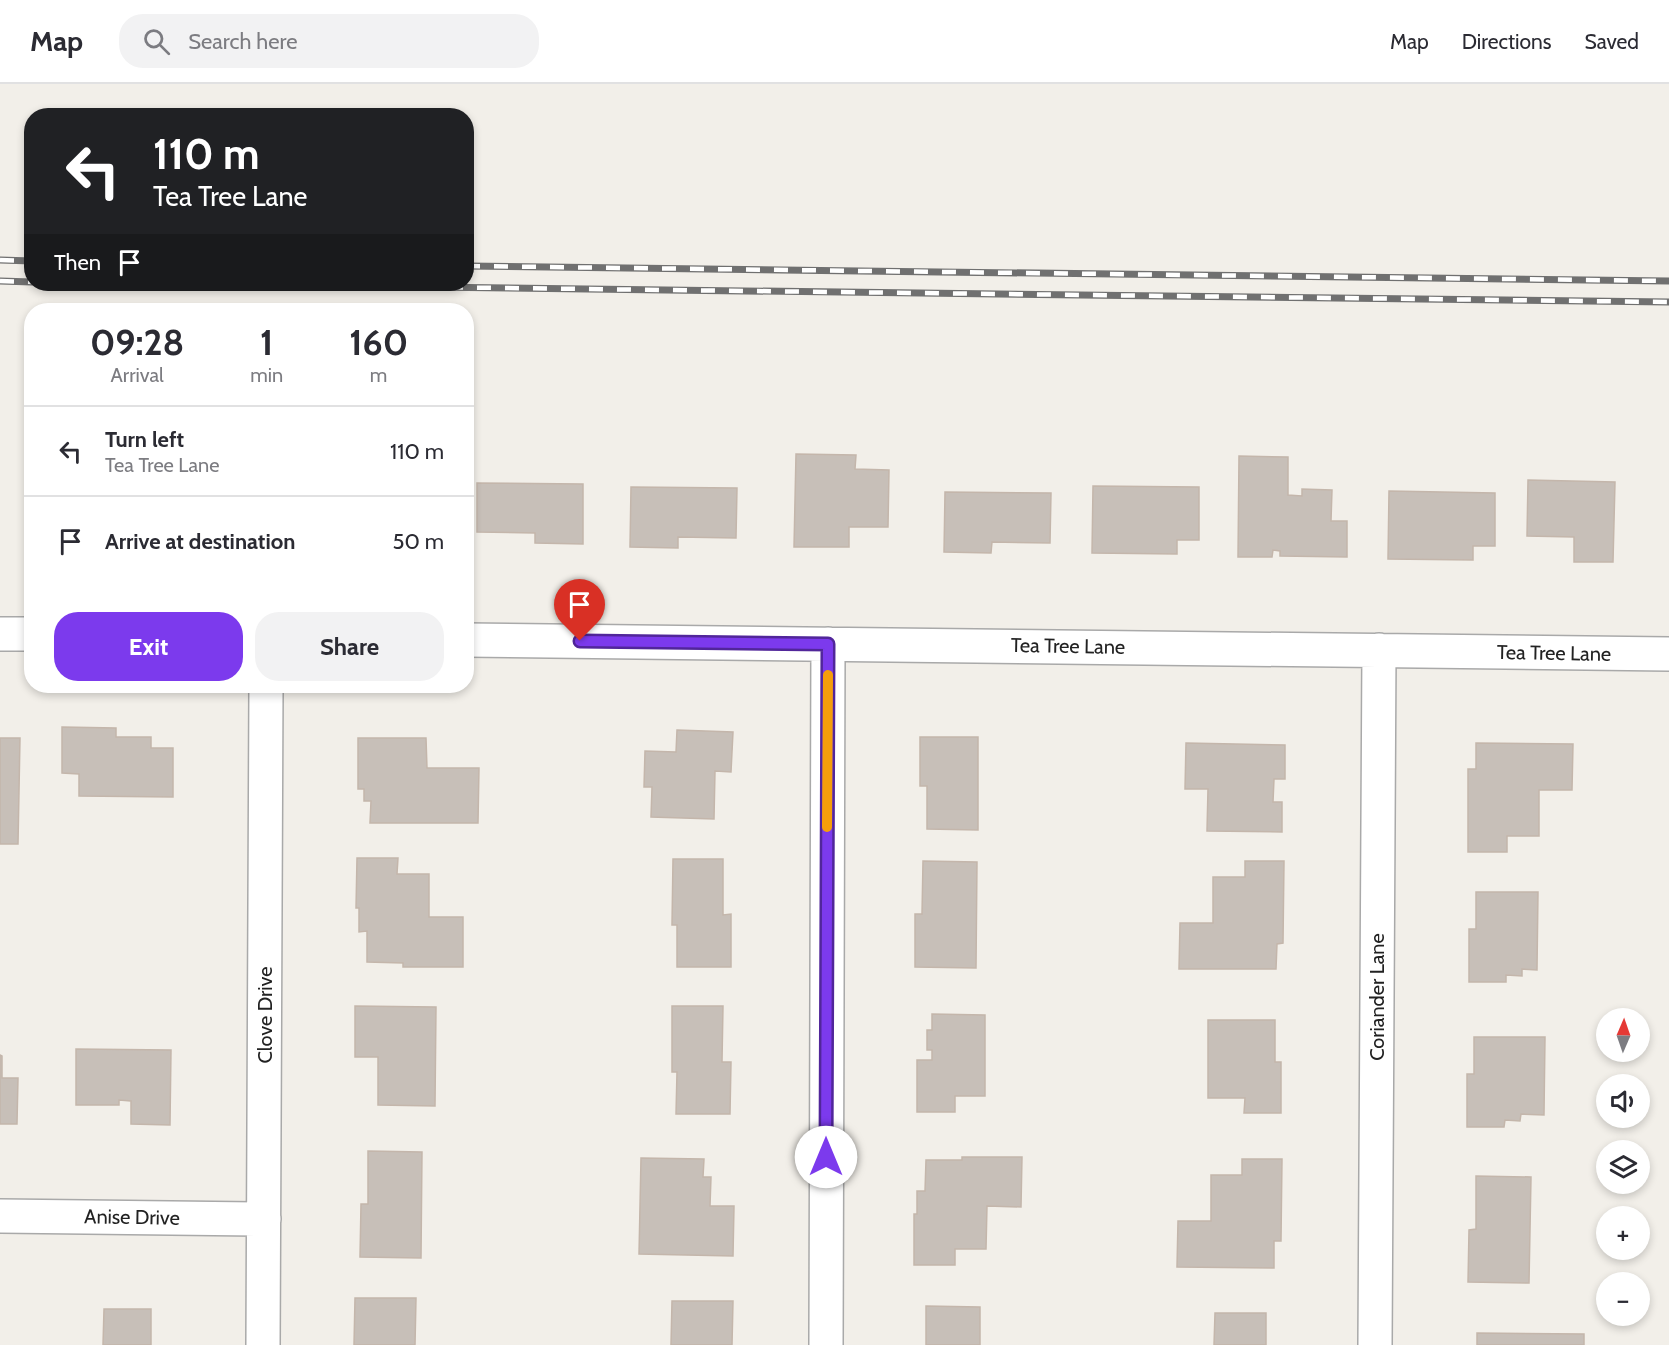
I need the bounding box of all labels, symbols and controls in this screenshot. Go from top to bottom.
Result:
search box [119,14,539,68]
text: Map [30,24,83,58]
icon: search [140,25,173,58]
text: Search here [188,28,297,55]
text: Map [1390,29,1429,54]
text: Directions [1462,29,1551,54]
text: Saved [1584,29,1639,54]
text: 110 m [153,128,260,180]
icon: left [54,132,132,210]
text: Tea Tree Lane [153,180,307,213]
icon: arrive [113,246,146,279]
text: Then [54,249,101,276]
text: 09:28 [90,320,184,364]
text: 1 [260,320,273,364]
text: 160 [349,320,408,364]
text: Arrival [111,363,164,387]
text: min [250,363,283,387]
text: m [370,363,387,387]
text: Turn left [105,426,184,453]
icon: left [54,435,87,468]
text: 110 m [390,438,444,465]
text: Tea Tree Lane [105,453,219,477]
icon: arrive [54,525,87,558]
text: Arrive at destination [105,528,295,555]
text: 50 m [392,528,444,555]
pin [554,579,605,641]
icon: arrive [563,588,596,621]
button: Exit [54,612,243,681]
button: Share [255,612,444,681]
street label: Tea Tree Lane [1011,633,1125,659]
street label: Tea Tree Lane [1497,640,1611,666]
street label: Coriander Lane [1365,933,1389,1061]
street label: Clove Drive [253,966,277,1064]
north arrow [1596,1008,1650,1062]
map controls [1596,1008,1650,1326]
button: sound [1596,1074,1650,1128]
position arrow [794,1125,858,1189]
button: layers [1596,1140,1650,1194]
street label: Anise Drive [84,1204,180,1230]
button: + [1596,1206,1650,1260]
button: − [1596,1272,1650,1326]

